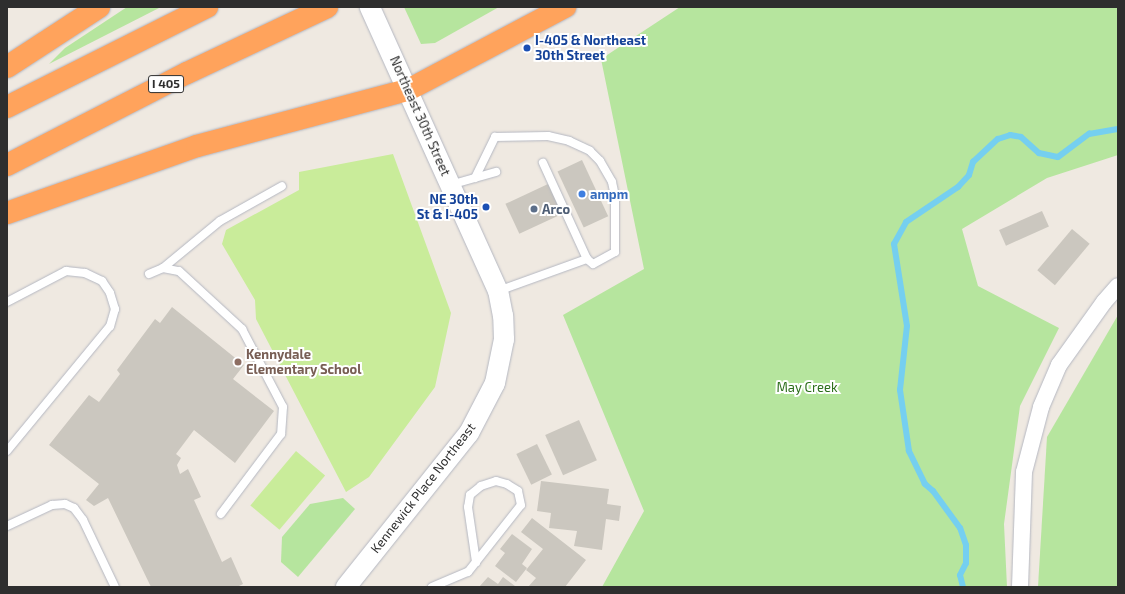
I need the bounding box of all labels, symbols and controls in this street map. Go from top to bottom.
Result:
place label: I-405 & Northeast 30th Street [535,33,646,64]
marker: I-405 & Northeast 30th Street [522,43,532,53]
street label: Northeast 30th Street [387,54,453,178]
road number: I 405 [148,74,184,94]
place label: ampm [590,186,628,202]
marker: ampm [577,189,587,199]
place label: NE 30th St & I-405 [417,192,478,223]
place label: Arco [542,201,570,217]
marker: NE 30th St & I-405 [481,202,491,212]
marker: Arco [529,204,539,214]
place label: Kennydale Elementary School [246,347,362,378]
marker: Kennydale Elementary School [233,357,243,367]
park label: May Creek [776,379,838,395]
street label: Kennewick Place Northeast [367,420,479,556]

